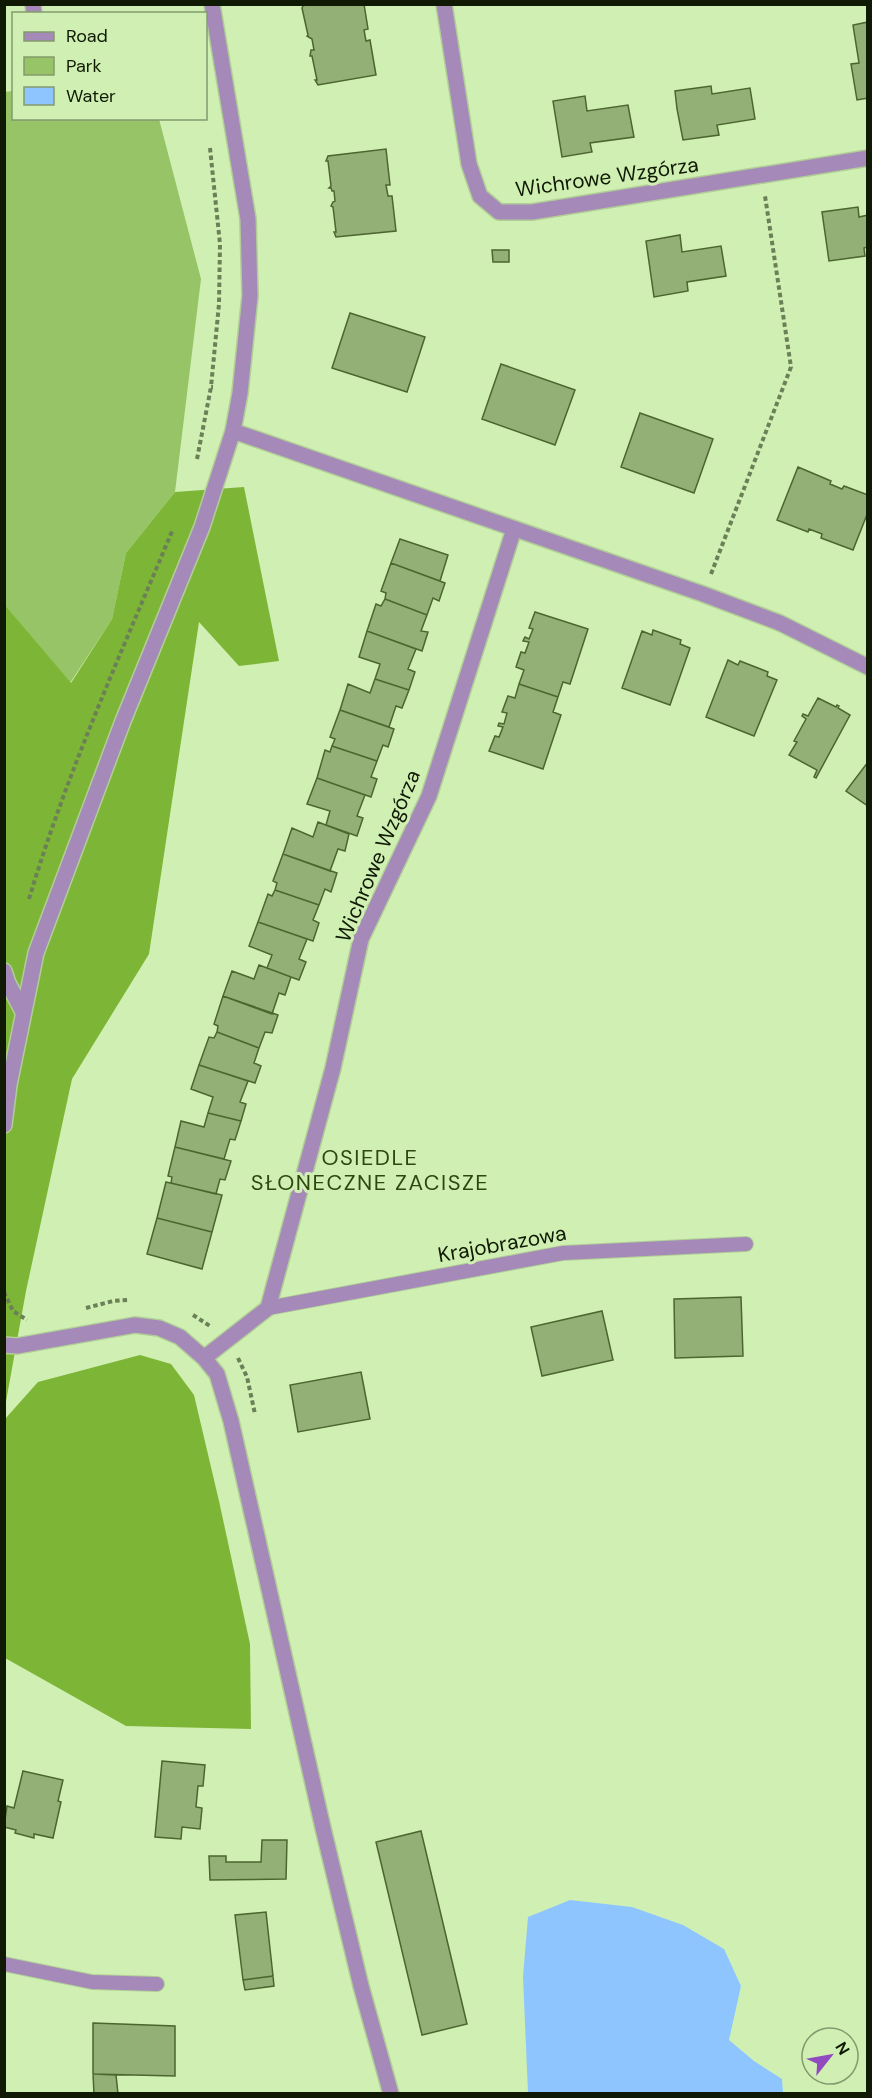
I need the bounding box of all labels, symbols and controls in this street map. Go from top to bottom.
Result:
legend [12,12,207,120]
text: Road [66,24,108,48]
text: Park [66,54,102,78]
text: Water [66,84,116,108]
street label: Wichrowe Wzgórza [514,150,700,204]
street label: Wichrowe Wzgórza [329,766,427,946]
district label: OSIEDLE SŁONECZNE ZACISZE [251,1143,489,1197]
street label: Krajobrazowa [436,1219,568,1269]
north arrow [800,2026,860,2086]
text: N [830,2038,854,2059]

